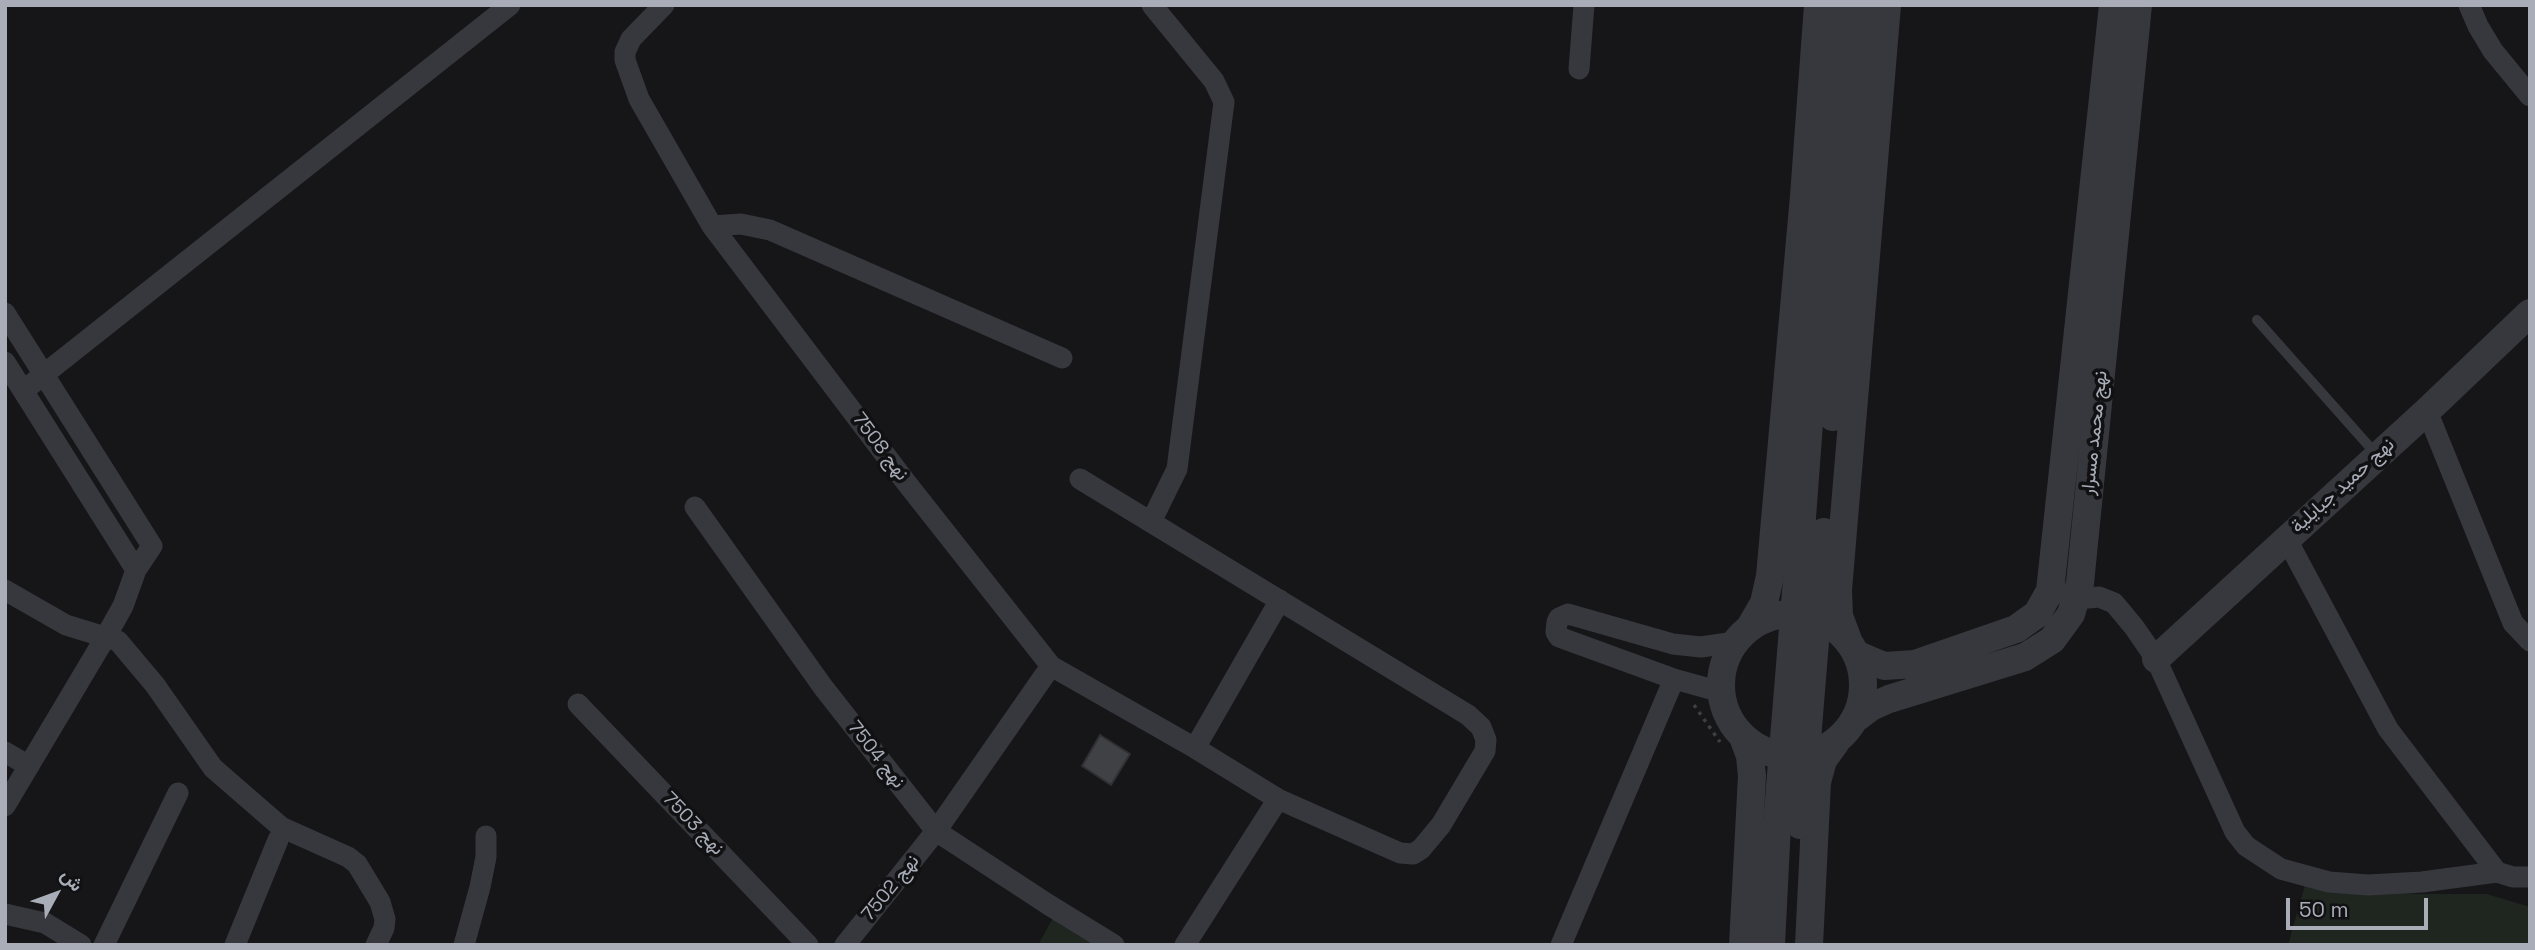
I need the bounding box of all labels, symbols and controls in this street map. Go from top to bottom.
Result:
street label: نهج محمد مسرار [2077,370,2113,496]
street label: نهج 7508 [847,409,913,485]
street label: نهج حميد جبايلية [2287,434,2399,538]
street label: نهج 7504 [843,717,909,793]
street label: نهج 7503 [658,788,728,860]
street label: نهج 7502 [857,850,925,926]
north arrow [21,859,91,929]
text: ش [55,863,89,897]
scale bar [2290,884,2432,928]
text: 50 m [2299,896,2349,923]

